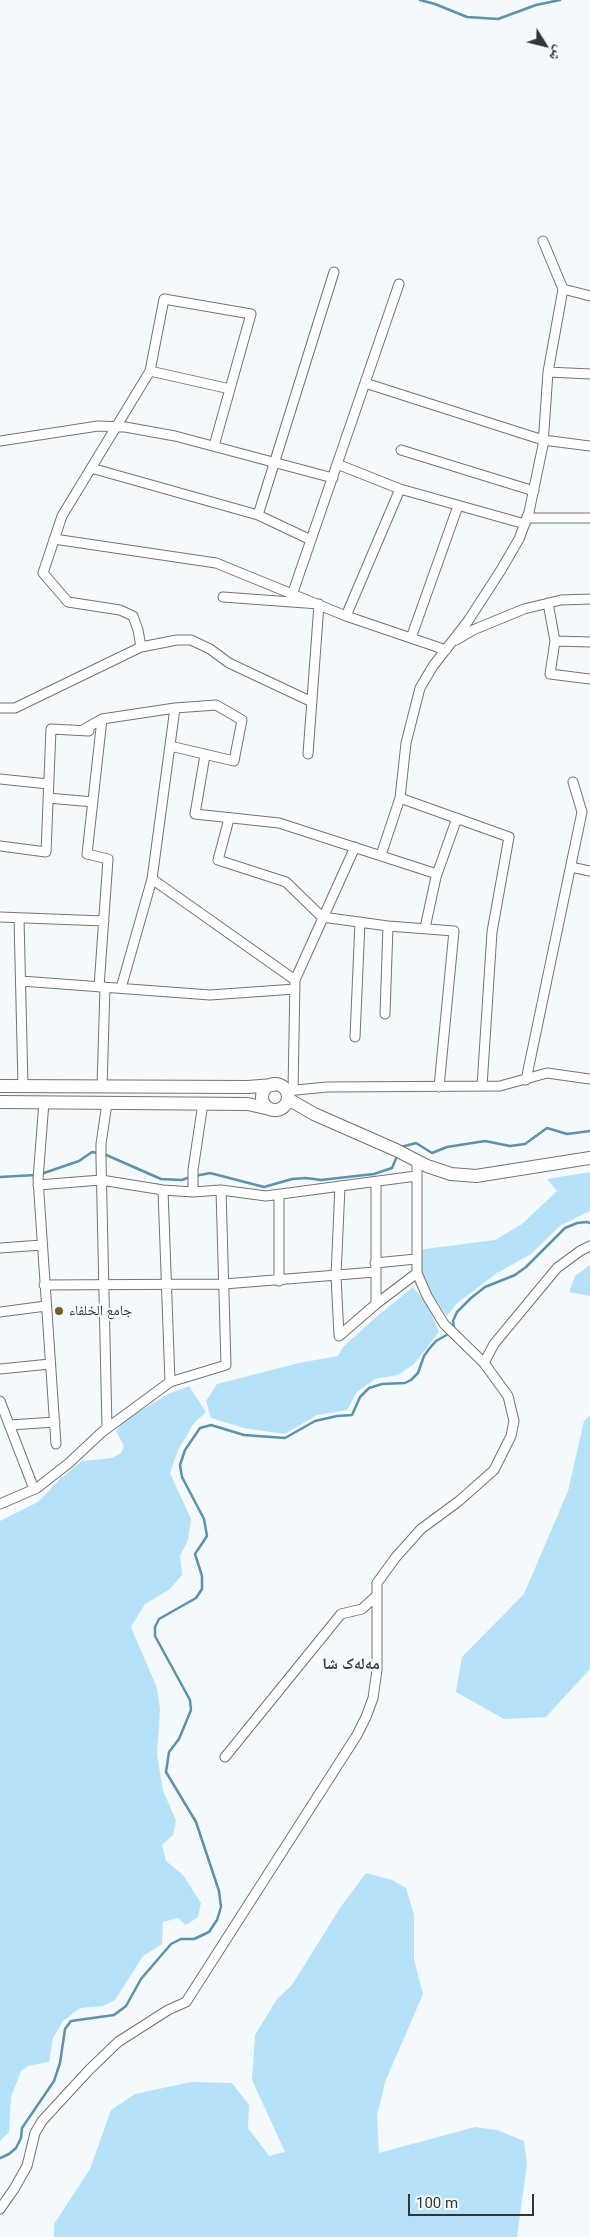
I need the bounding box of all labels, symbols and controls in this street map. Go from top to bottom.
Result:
north arrow [520,20,570,70]
text: ش [546,43,568,65]
place label: جامع الخلفاء [69,1303,132,1319]
marker: جامع الخلفاء [53,1305,65,1317]
district label: مەلەک شا [322,1655,380,1675]
scale bar [410,2184,536,2216]
text: 100 m [416,2194,458,2212]

